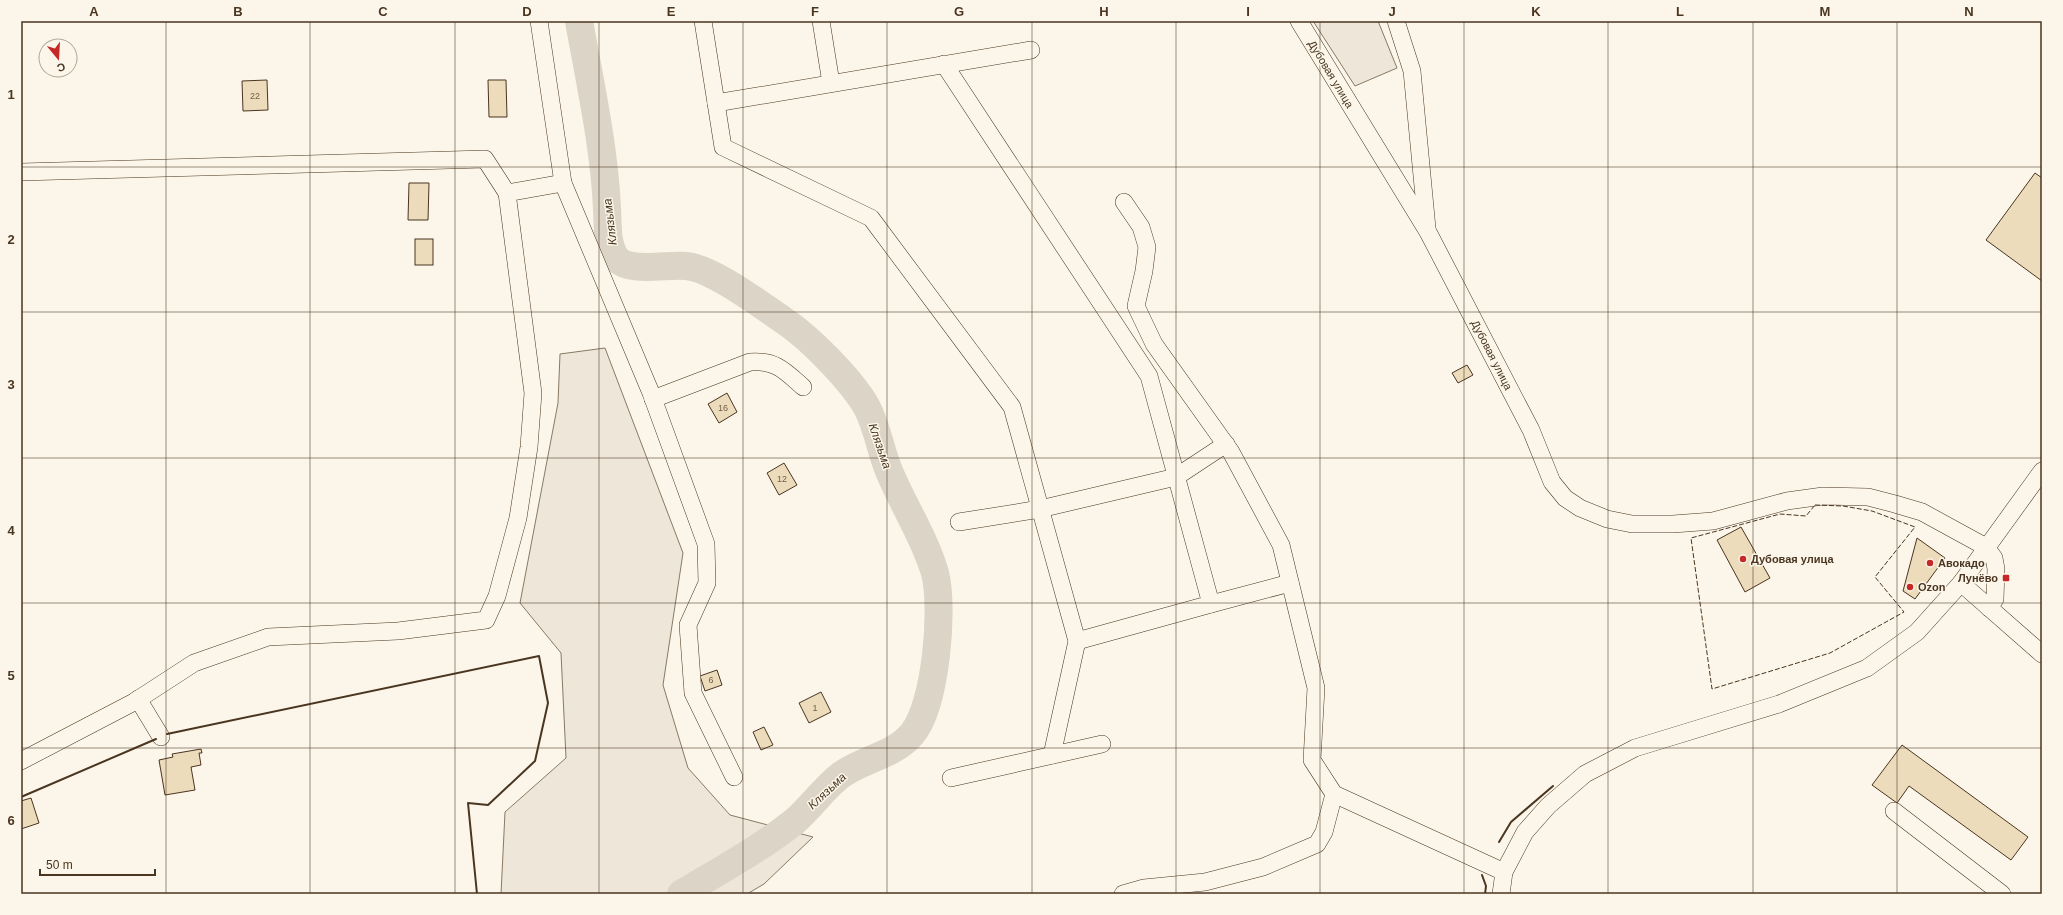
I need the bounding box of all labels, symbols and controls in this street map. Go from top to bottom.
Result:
text: A [89,4,99,19]
text: B [233,4,243,19]
text: C [378,4,388,19]
text: D [522,4,532,19]
text: E [667,4,676,19]
text: F [811,4,819,19]
text: G [954,4,964,19]
text: H [1099,4,1109,19]
text: I [1246,4,1250,19]
text: J [1388,4,1396,19]
text: K [1531,4,1541,19]
text: L [1676,4,1684,19]
text: M [1820,4,1830,19]
text: N [1964,4,1974,19]
north arrow [38,38,78,78]
street label: Дубовая улица [1306,38,1356,111]
text: С [55,61,67,74]
text: 1 [7,87,15,102]
house number: 22 [250,91,260,101]
water label: Клязьма [600,197,620,246]
text: 2 [7,232,15,247]
street label: Дубовая улица [1469,318,1515,393]
text: 3 [7,377,15,392]
house number: 16 [718,403,728,413]
water label: Клязьма [866,421,894,471]
house number: 12 [777,474,787,484]
text: 4 [7,523,15,538]
place label: Дубовая улица [1751,553,1834,565]
marker: Дубовая улица [1738,554,1748,564]
place label: Авокадо [1938,557,1985,569]
marker: Авокадо [1925,558,1935,568]
place label: Лунёво [1958,572,1998,584]
marker: Лунёво [2001,573,2011,583]
place label: Ozon [1918,581,1946,593]
marker: Ozon [1905,582,1915,592]
text: 5 [7,668,15,683]
house number: 6 [708,675,714,685]
house number: 1 [812,703,818,713]
water label: Клязьма [805,770,849,812]
text: 6 [7,813,15,828]
scale bar [40,851,155,877]
text: 50 m [46,858,73,872]

